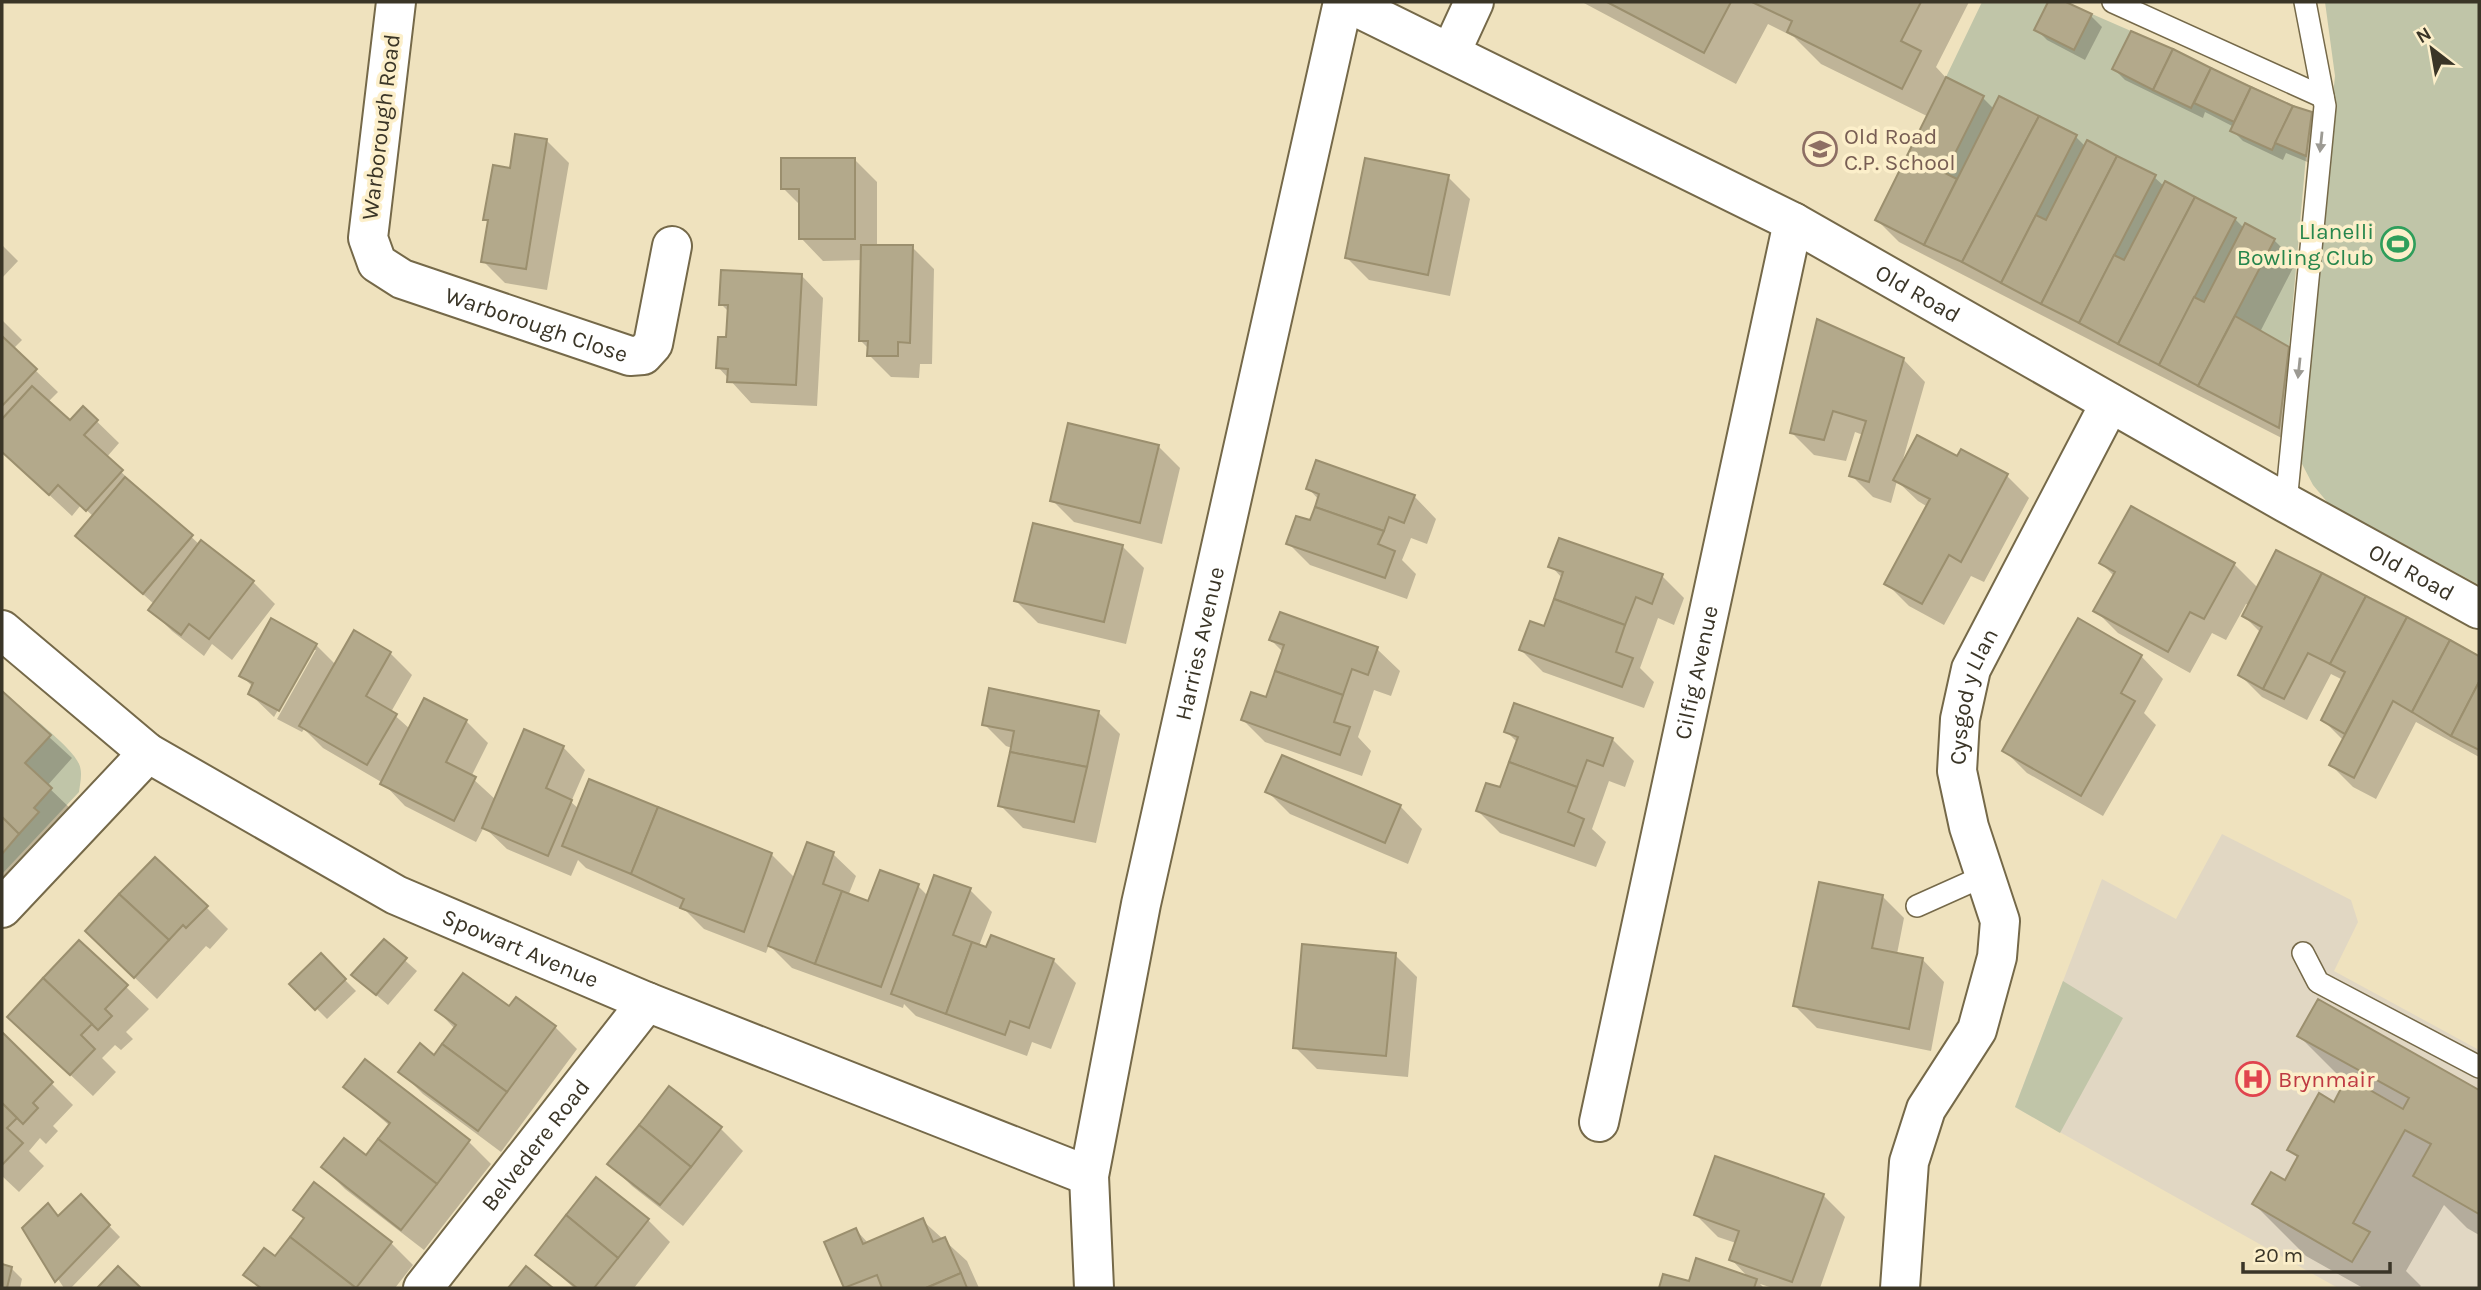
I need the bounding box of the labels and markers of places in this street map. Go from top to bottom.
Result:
place label: Old Road C.P. School [1844,123,1956,176]
school or university icon: Old Road C.P. School [1801,130,1839,168]
place label: Llanelli Bowling Club [2237,218,2374,271]
sports icon: Llanelli Bowling Club [2379,225,2417,263]
hospital icon: Brynmair [2234,1060,2272,1098]
place label: Brynmair [2278,1066,2375,1093]

